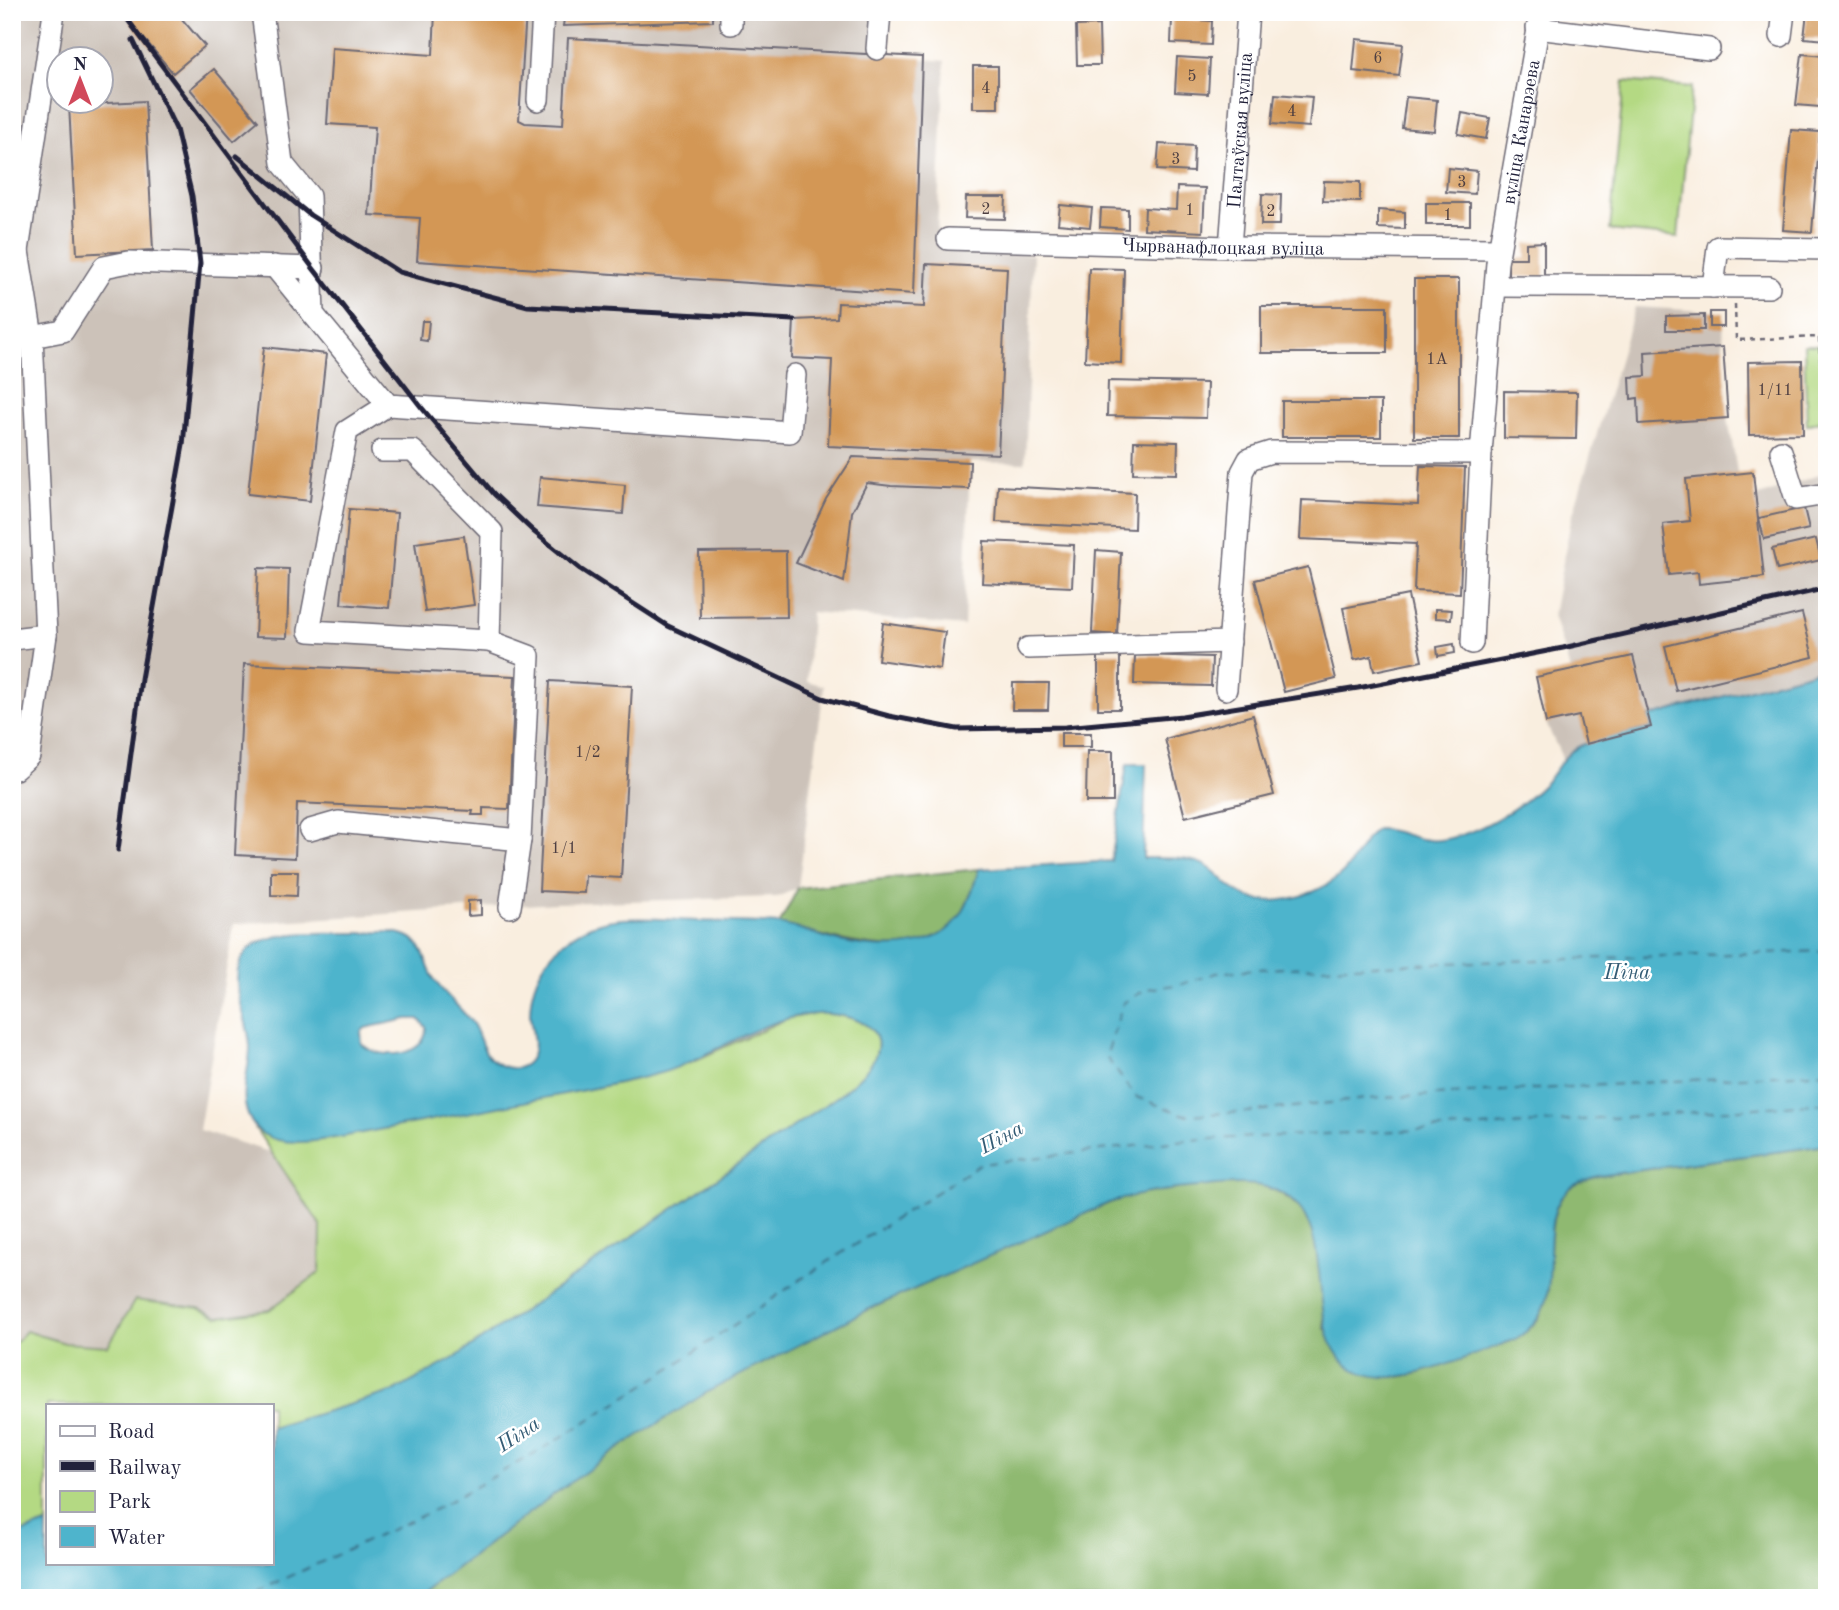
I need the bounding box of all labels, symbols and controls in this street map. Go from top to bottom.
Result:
north arrow [46,46,116,116]
street label: Палтаўская вуліца [1226,51,1257,209]
house number: 6 [1373,51,1383,67]
text: N [73,56,88,75]
street label: вуліца Канарэева [1500,58,1545,206]
house number: 5 [1187,69,1197,85]
house number: 4 [981,81,991,97]
house number: 4 [1287,104,1297,120]
house number: 3 [1171,152,1181,168]
house number: 3 [1457,175,1467,191]
house number: 2 [981,202,991,218]
house number: 1 [1185,203,1195,219]
house number: 2 [1266,204,1276,220]
house number: 1 [1443,208,1453,224]
street label: Чырванафлоцкая вуліца [1121,237,1325,260]
house number: 1А [1426,352,1448,368]
house number: 1/11 [1757,383,1793,399]
house number: 1/2 [575,745,601,761]
house number: 1/1 [551,841,577,857]
water label: Піна [1603,963,1650,984]
water label: Піна [975,1118,1027,1159]
legend [46,1404,273,1564]
water label: Піна [493,1413,544,1458]
text: Road [108,1422,155,1443]
text: Railway [108,1458,182,1479]
text: Park [108,1492,151,1513]
text: Water [108,1528,165,1549]

